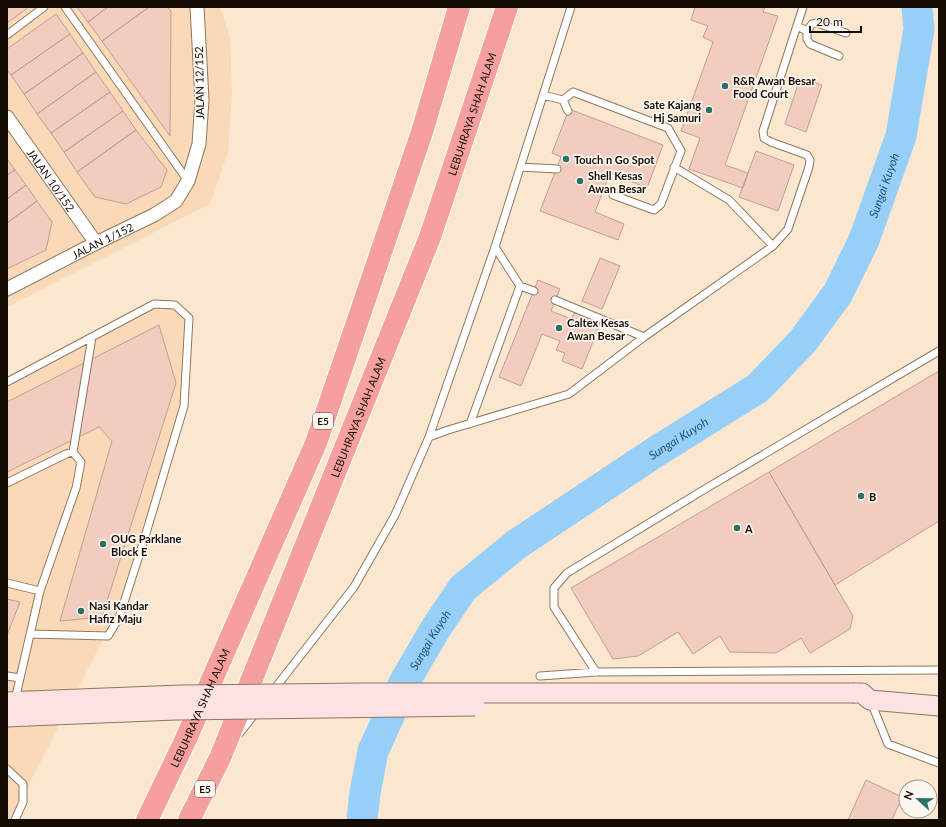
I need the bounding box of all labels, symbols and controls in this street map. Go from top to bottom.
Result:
scale bar [810,8,861,34]
text: 20 m [816,14,843,29]
street label: JALAN 12/152 [192,46,206,120]
street label: LEBUHRAYA SHAH ALAM [445,51,498,177]
place label: R&R Awan Besar Food Court [733,74,816,100]
marker: R&R Awan Besar Food Court [720,81,730,91]
place label: Sate Kajang Hj Samuri [643,98,701,124]
marker: Sate Kajang Hj Samuri [704,105,714,115]
street label: JALAN 10/152 [25,146,78,214]
water label: Sungai Kuyoh [865,151,902,220]
place label: Touch n Go Spot [574,153,655,166]
marker: Touch n Go Spot [561,154,571,164]
place label: Shell Kesas Awan Besar [587,169,647,195]
marker: Shell Kesas Awan Besar [575,176,585,186]
street label: JALAN 1/152 [69,220,135,261]
place label: Caltex Kesas Awan Besar [566,316,629,342]
marker: Caltex Kesas Awan Besar [554,323,564,333]
street label: LEBUHRAYA SHAH ALAM [327,355,388,479]
road number: E5 [313,413,333,429]
water label: Sungai Kuyoh [645,414,711,462]
place label: B [869,490,876,503]
marker: B [856,491,866,501]
place label: A [744,522,753,535]
marker: A [732,523,742,533]
place label: OUG Parklane Block E [111,532,181,558]
marker: OUG Parklane Block E [98,539,108,549]
place label: Nasi Kandar Hafiz Maju [89,599,149,625]
marker: Nasi Kandar Hafiz Maju [76,606,86,616]
water label: Sungai Kuyoh [406,607,454,672]
street label: LEBUHRAYA SHAH ALAM [167,646,231,769]
north arrow [898,779,938,819]
road number: E5 [195,781,215,797]
text: N [901,789,916,801]

